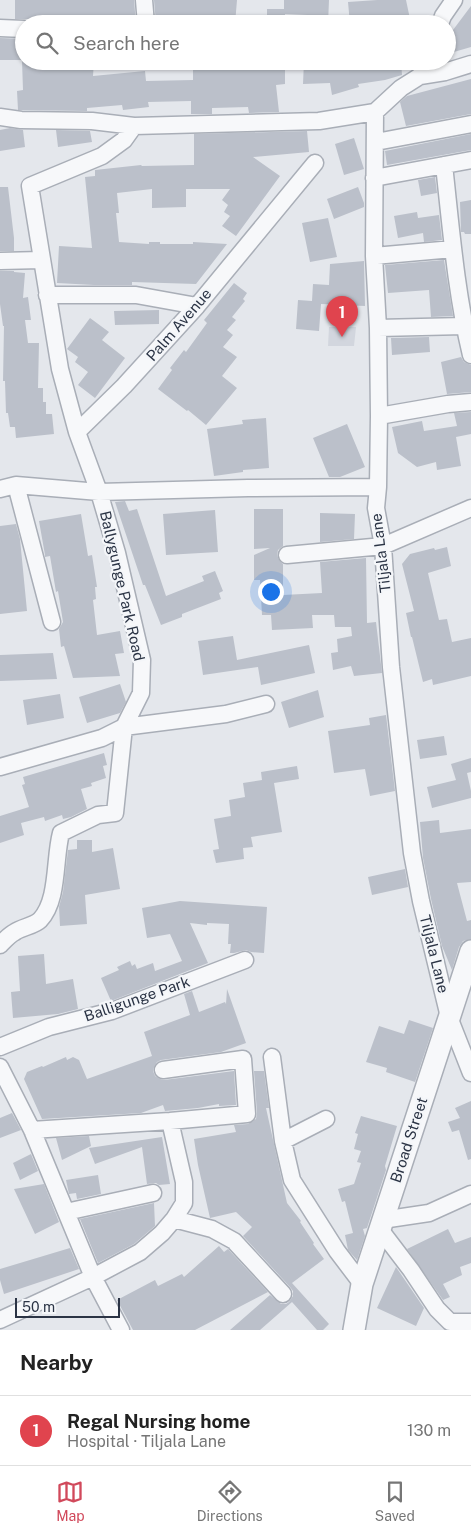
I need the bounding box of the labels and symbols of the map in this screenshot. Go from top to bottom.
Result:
street label: Palm Avenue [143,285,215,364]
pin: 1 [326,296,358,337]
street label: Ballygunge Park Road [97,509,148,663]
street label: Tiljala Lane [367,512,394,594]
your location [258,579,284,605]
street label: Tiljala Lane [417,913,452,995]
street label: Balligunge Park [82,972,192,1025]
street label: Broad Street [387,1095,430,1185]
scale bar [15,1295,120,1318]

